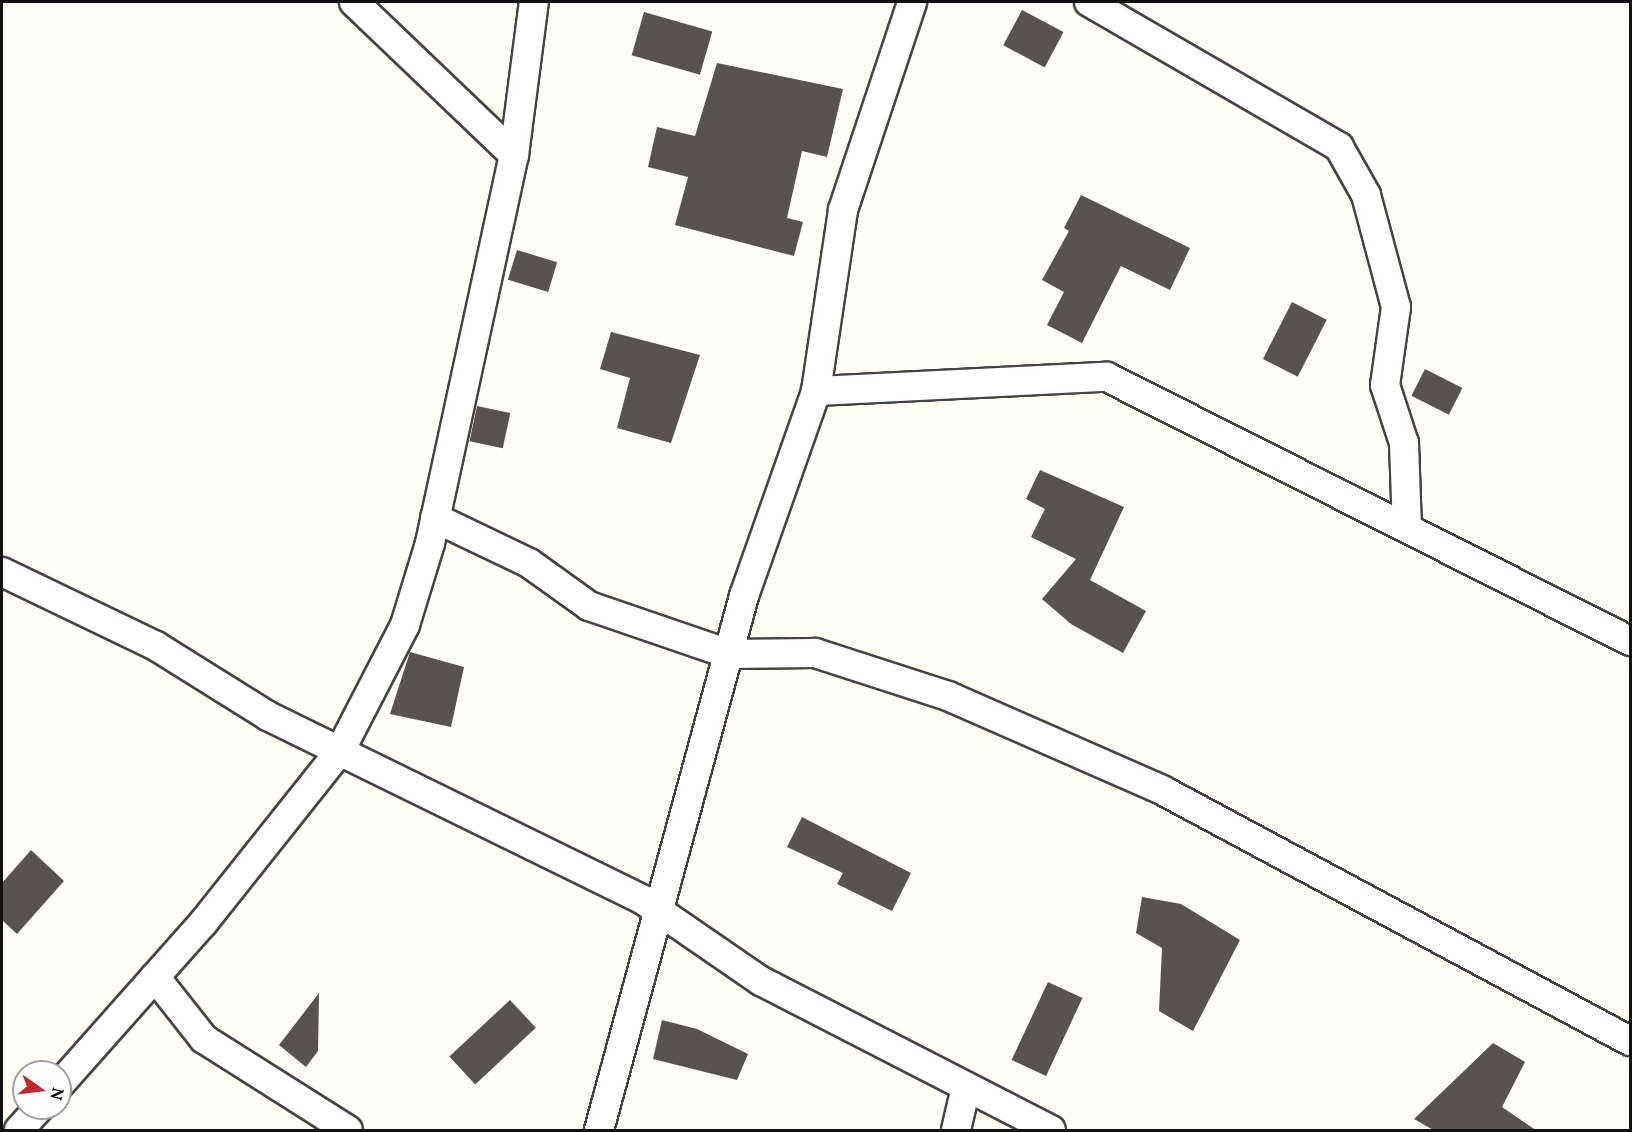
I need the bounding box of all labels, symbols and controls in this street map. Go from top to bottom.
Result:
north arrow [12,1060,72,1120]
text: N [46,1085,69,1102]

